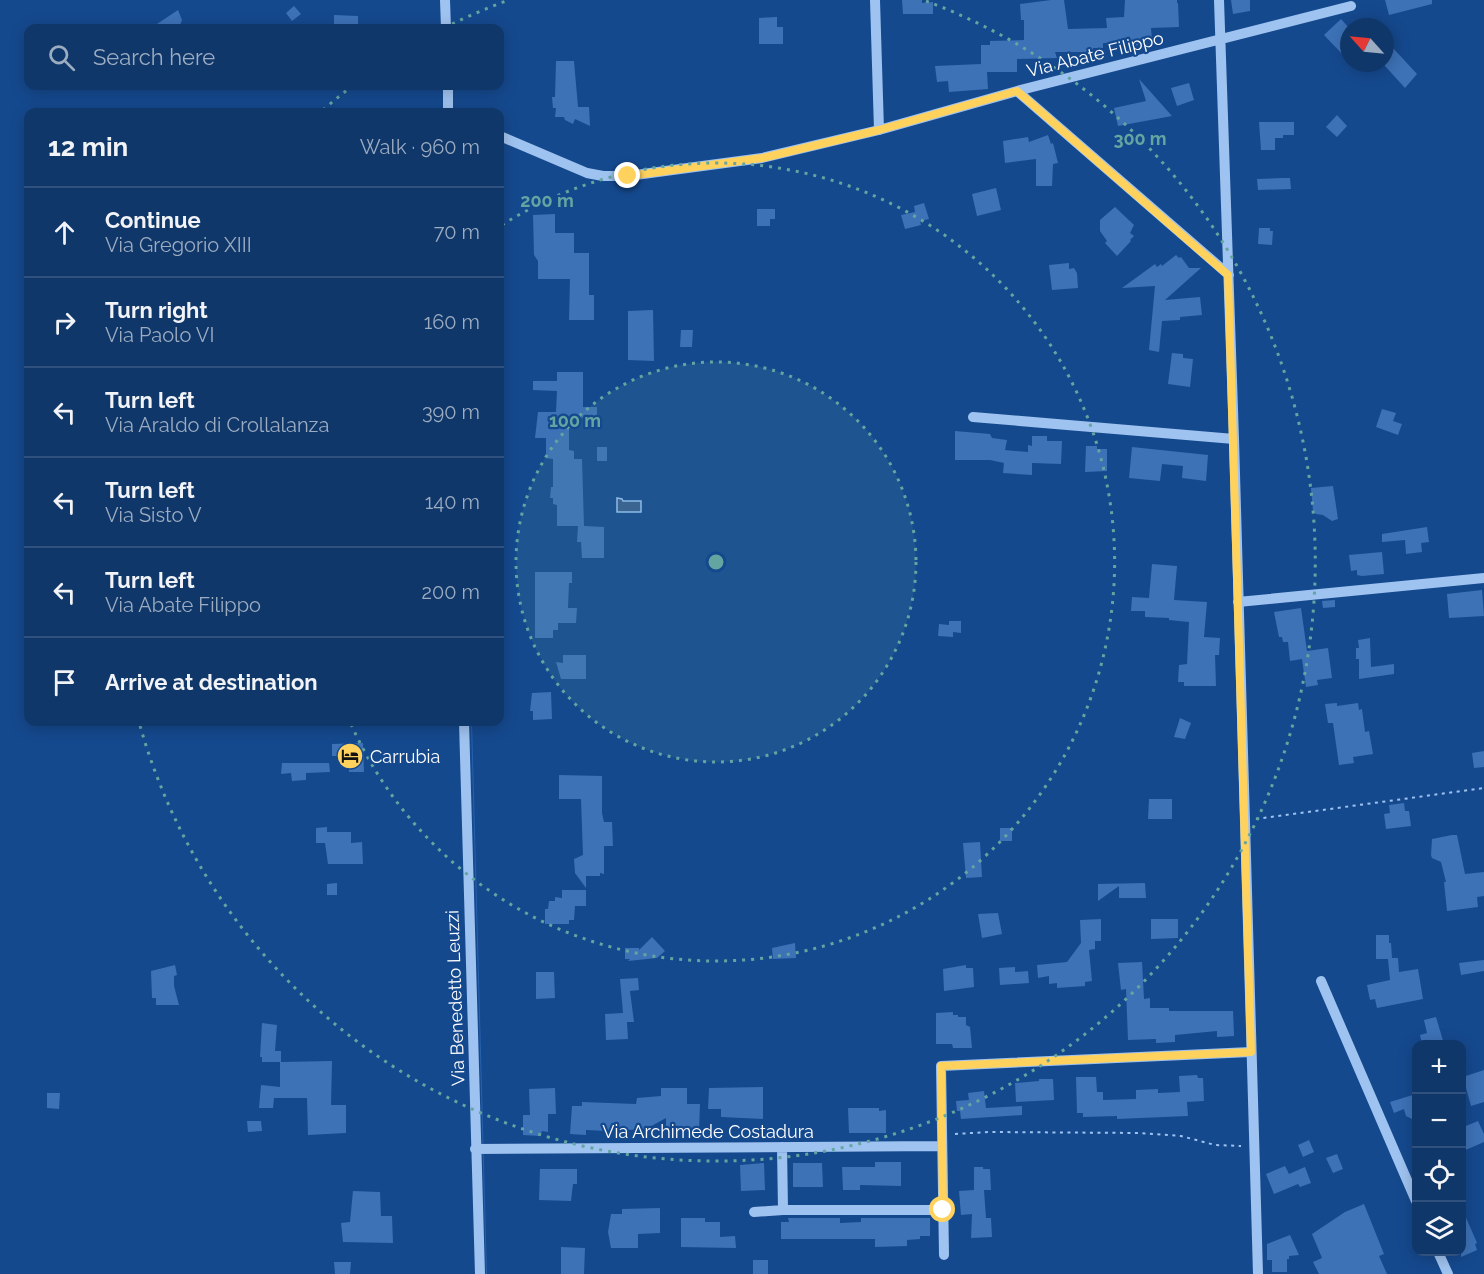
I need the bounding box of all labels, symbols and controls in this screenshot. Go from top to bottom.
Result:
north arrow [1340,18,1394,72]
search box [24,24,504,90]
street label: Via Abate Filippo [1024,27,1166,81]
icon: search [45,41,78,74]
text: Search here [93,44,215,70]
text: 300 m [1113,128,1167,149]
text: 12 min [48,132,128,162]
text: Walk · 960 m [360,135,480,159]
route end [614,162,640,188]
text: 200 m [520,190,574,211]
text: Continue [105,207,201,233]
icon: ahead [48,216,81,249]
text: 70 m [434,220,480,244]
text: Via Gregorio XIII [105,233,252,257]
text: Turn right [105,297,208,323]
icon: right [48,306,81,339]
text: 160 m [424,310,480,334]
text: Via Paolo VI [105,323,214,347]
text: Turn left [105,387,195,413]
icon: left [48,396,81,429]
text: 390 m [422,400,480,424]
text: 100 m [549,410,601,431]
text: Via Araldo di Crollalanza [105,413,329,437]
text: Turn left [105,477,195,503]
icon: left [48,486,81,519]
text: 140 m [425,490,480,514]
text: Via Sisto V [105,503,202,527]
centre of rings [706,552,726,572]
text: Turn left [105,567,195,593]
icon: left [48,576,81,609]
text: 200 m [422,580,480,604]
text: Via Abate Filippo [105,593,261,617]
icon: arrive [48,666,81,699]
text: Arrive at destination [105,669,318,695]
hotel icon: Carrubia [335,741,365,771]
place label: Carrubia [370,746,440,767]
street label: Via Benedetto Leuzzi [441,910,469,1086]
map controls [1412,1040,1466,1256]
button: + [1412,1040,1466,1094]
button: − [1412,1094,1466,1148]
street label: Via Archimede Costadura [602,1121,814,1142]
button: locate [1412,1148,1466,1202]
route start [929,1196,955,1222]
button: layers [1412,1202,1466,1256]

